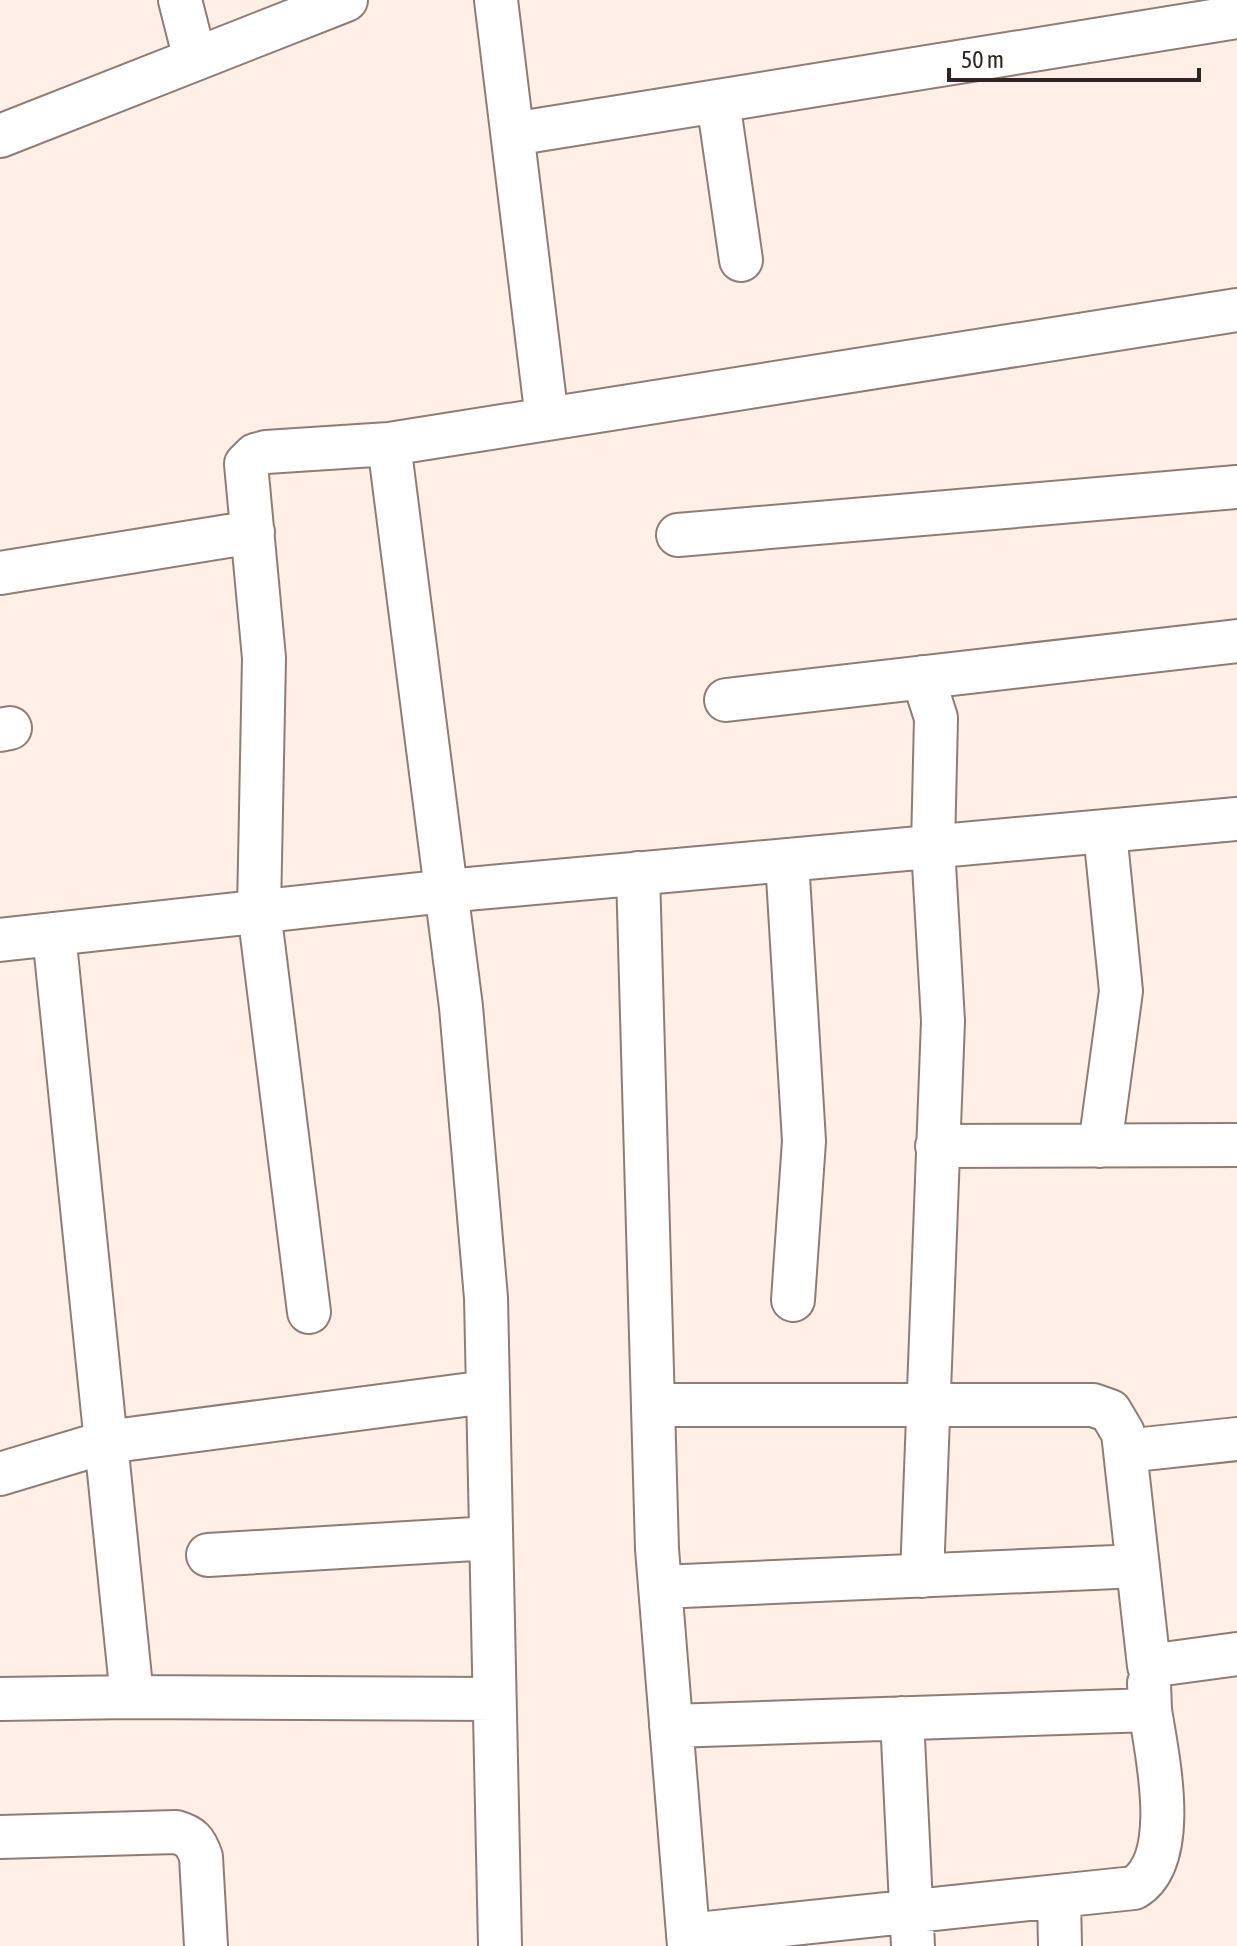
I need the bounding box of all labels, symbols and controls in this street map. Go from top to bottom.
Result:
scale bar [949,32,1199,82]
text: 50 m [961,46,1004,73]

